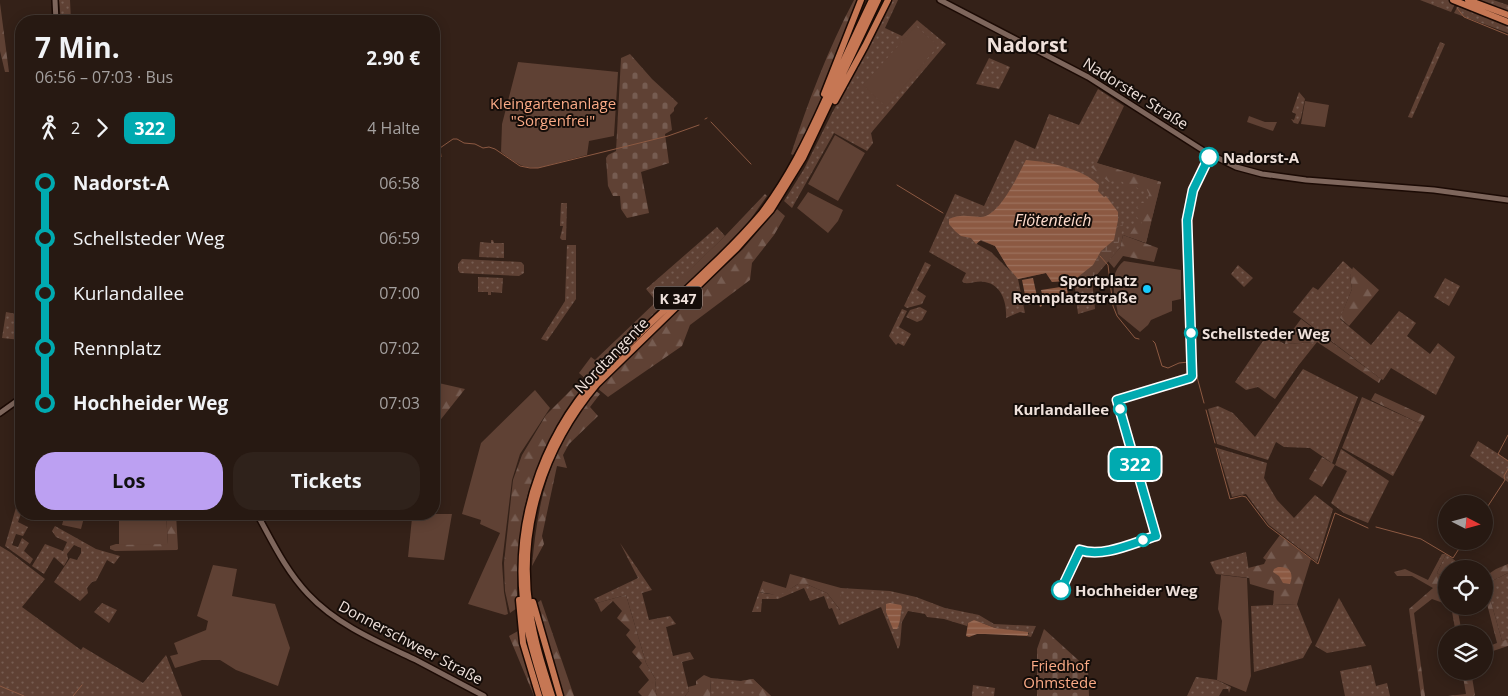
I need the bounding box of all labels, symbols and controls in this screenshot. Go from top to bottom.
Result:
text: 7 Min. [35,28,120,66]
district label: Nadorst [986,31,1068,58]
text: 2.90 € [366,45,420,71]
street label: Nadorster Straße [1080,53,1192,133]
text: 06:56 – 07:03 · Bus [35,66,173,88]
park label: Kleingartenanlage "Sorgenfrei" [490,93,616,130]
icon: walk [35,114,63,142]
icon: forward [88,114,116,142]
text: 322 [134,116,165,140]
text: 2 [71,117,80,139]
text: 4 Halte [367,117,420,139]
marker: Nadorst-A [1199,147,1219,167]
place label: Nadorst-A [1223,147,1300,167]
text: Nadorst-A [73,170,169,196]
text: 06:58 [379,172,420,194]
water label: Flötenteich [1015,209,1091,231]
text: Schellsteder Weg [73,225,224,251]
text: 06:59 [379,227,420,249]
place label: Sportplatz Rennplatzstraße [1012,270,1137,307]
text: Kurlandallee [73,280,184,306]
text: 07:00 [379,282,420,304]
marker: Sportplatz Rennplatzstraße [1141,283,1153,295]
road number: K 347 [654,286,702,310]
street label: Nordtangente [570,313,652,397]
place label: Schellsteder Weg [1202,323,1330,343]
marker: Schellsteder Weg [1184,326,1198,340]
text: Rennplatz [73,335,161,361]
text: 07:02 [379,337,420,359]
text: Hochheider Weg [73,390,228,416]
text: 07:03 [379,392,420,414]
place label: Kurlandallee [1013,399,1109,419]
marker: Kurlandallee [1113,402,1127,416]
line badge: 322 [1106,448,1164,480]
button: Los [35,452,223,510]
button: Tickets [233,452,420,510]
text: 322 [1120,452,1150,476]
north arrow [1438,495,1492,550]
map controls [1438,495,1493,680]
unlabelled marker [1136,533,1150,547]
button: locate [1438,560,1493,615]
marker: Hochheider Weg [1051,580,1071,600]
place label: Hochheider Weg [1075,580,1198,600]
street label: Donnerschweer Straße [335,595,487,689]
button: layers [1438,625,1493,680]
park label: Friedhof Ohmstede [1023,655,1097,692]

